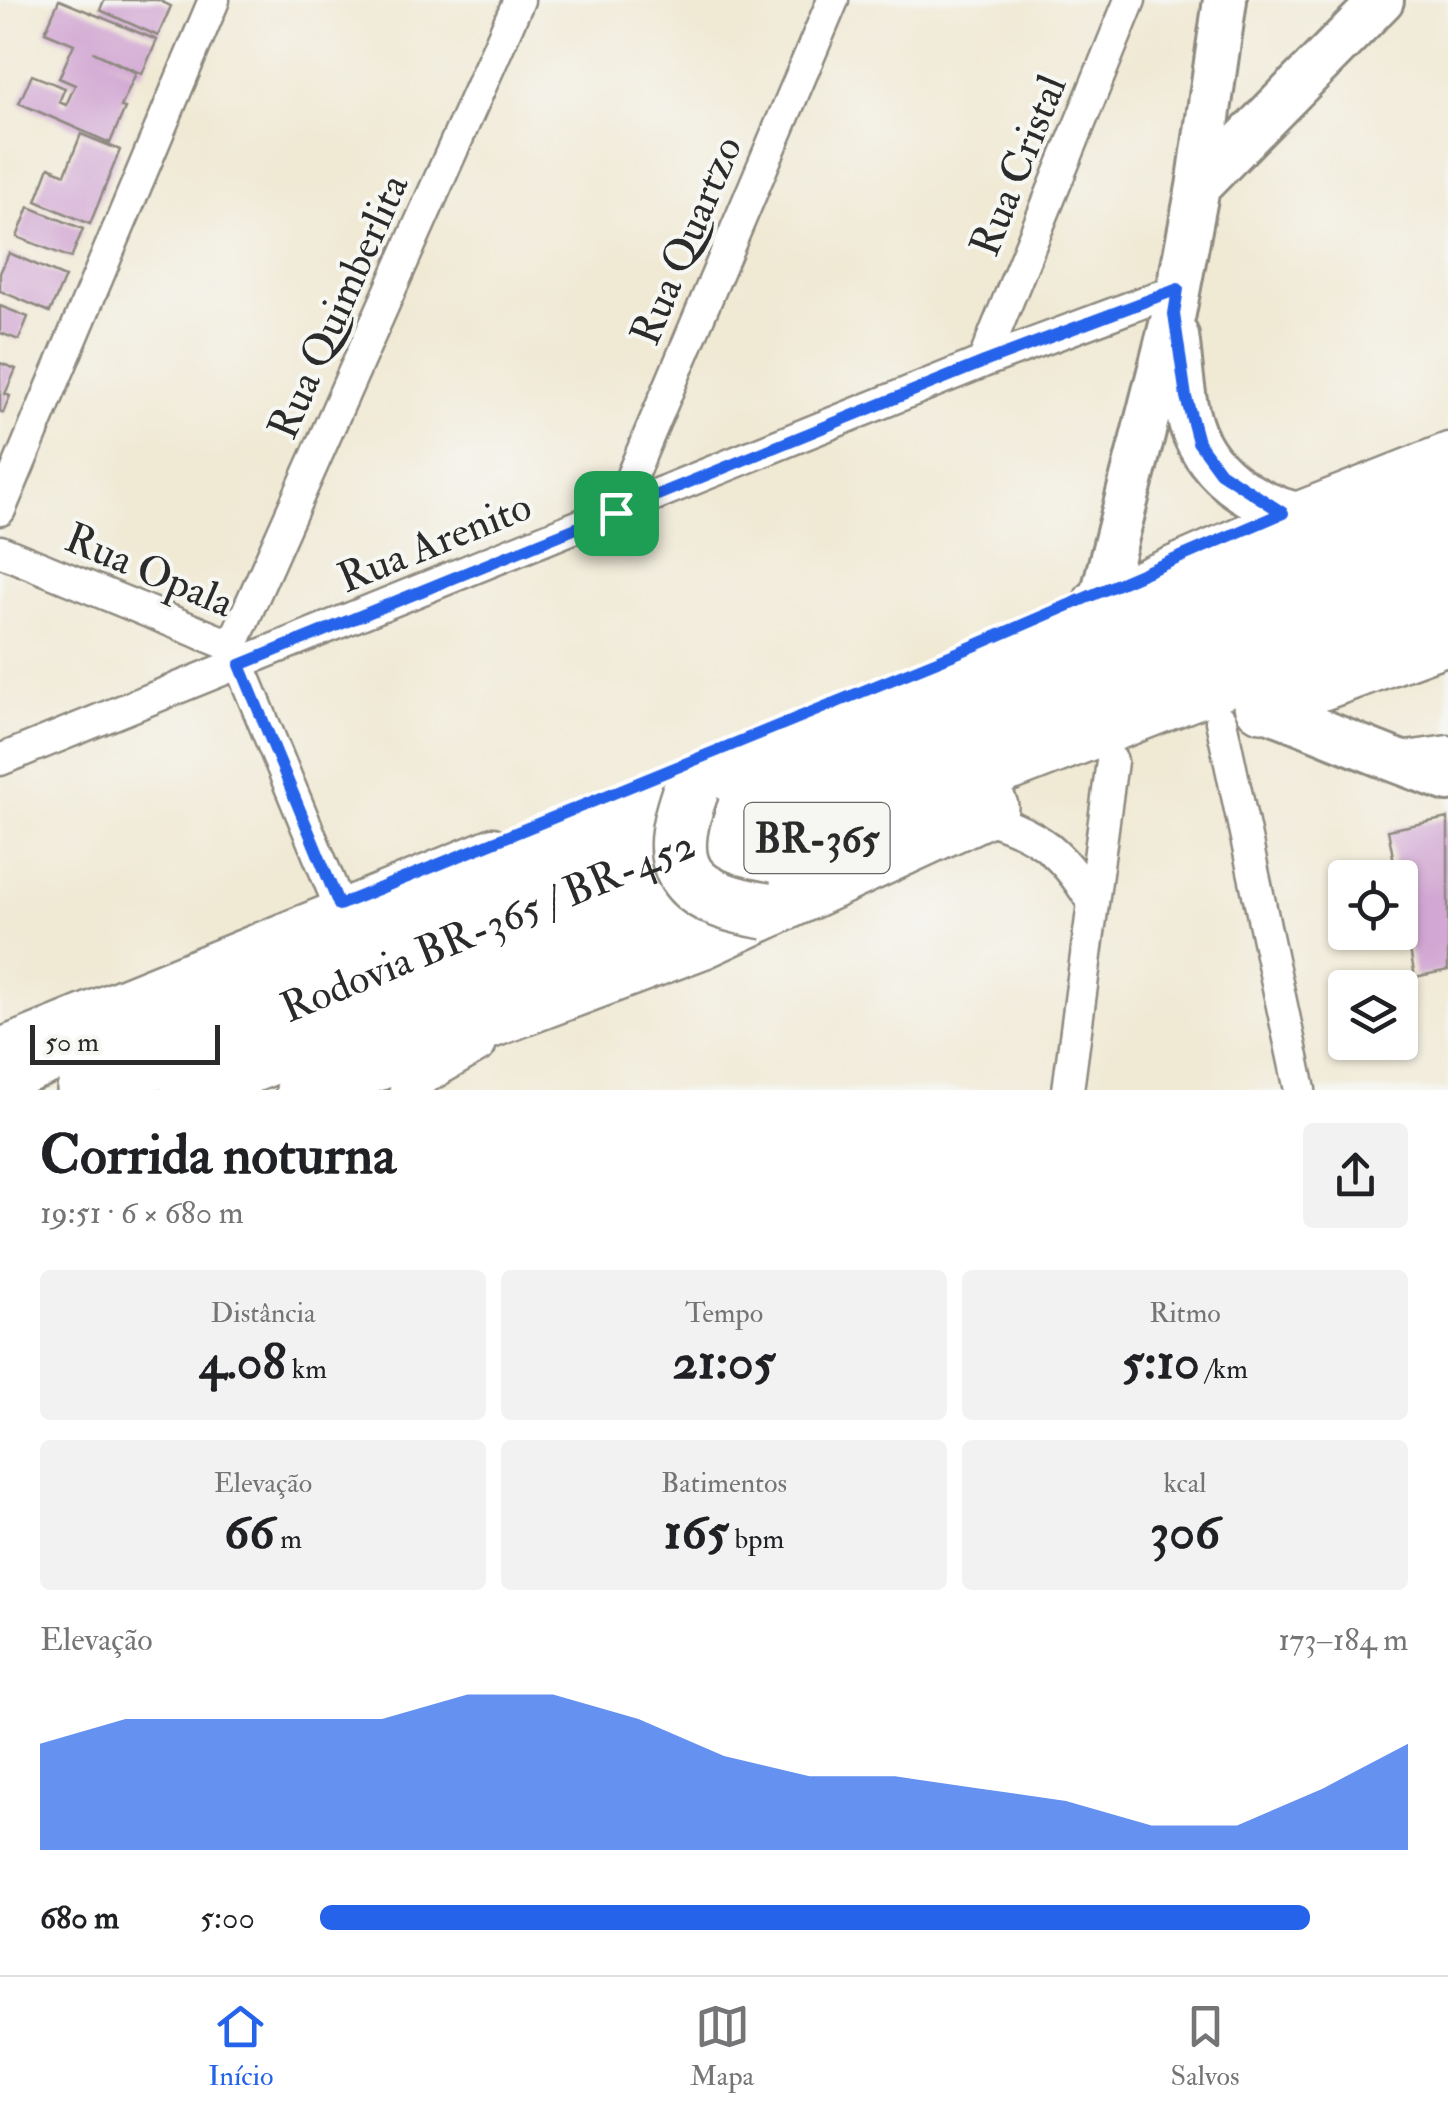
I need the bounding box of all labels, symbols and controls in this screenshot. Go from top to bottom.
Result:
street label: Rua Cristal [959,67,1079,264]
street label: Rua Quartzo [620,129,754,353]
street label: Rua Quimberlita [257,166,421,447]
pin [574,471,659,556]
street label: Rua Arenito [331,481,539,605]
icon: arrive [589,486,644,541]
street label: Rua Opala [57,512,242,630]
road number: BR-365 [744,803,890,873]
street label: Rodovia BR-365 / BR-452 [274,819,703,1035]
map controls [1328,860,1418,1060]
button: locate [1328,860,1418,950]
button: layers [1328,970,1418,1060]
scale bar [30,1020,220,1064]
text: 50 m [45,1025,99,1060]
text: Corrida noturna [40,1121,396,1190]
button: share [1303,1123,1408,1228]
text: 19:51 · 6 × 680 m [40,1193,244,1233]
text: Distância [210,1296,316,1331]
text: Tempo [685,1296,763,1331]
text: Ritmo [1149,1296,1221,1331]
text: 4.08 [199,1331,286,1394]
text: 21:05 [672,1331,776,1394]
text: 5:10 [1122,1331,1200,1394]
text: km [286,1352,327,1387]
text: /km [1200,1352,1248,1387]
text: Elevação [214,1466,312,1501]
text: Batimentos [661,1466,787,1501]
text: kcal [1164,1466,1206,1501]
text: 66 [224,1501,274,1564]
text: 165 [664,1501,729,1564]
text: 306 [1150,1501,1220,1564]
text: m [274,1522,302,1557]
text: bpm [729,1522,784,1557]
text: Elevação [40,1620,153,1660]
text: 173–184 m [1278,1620,1408,1660]
text: 680 m [40,1898,119,1938]
text: 5:00 [200,1898,255,1938]
tab: Início [208,1999,273,2094]
tab: Mapa [690,1999,754,2094]
tab: Salvos [1171,1999,1240,2094]

